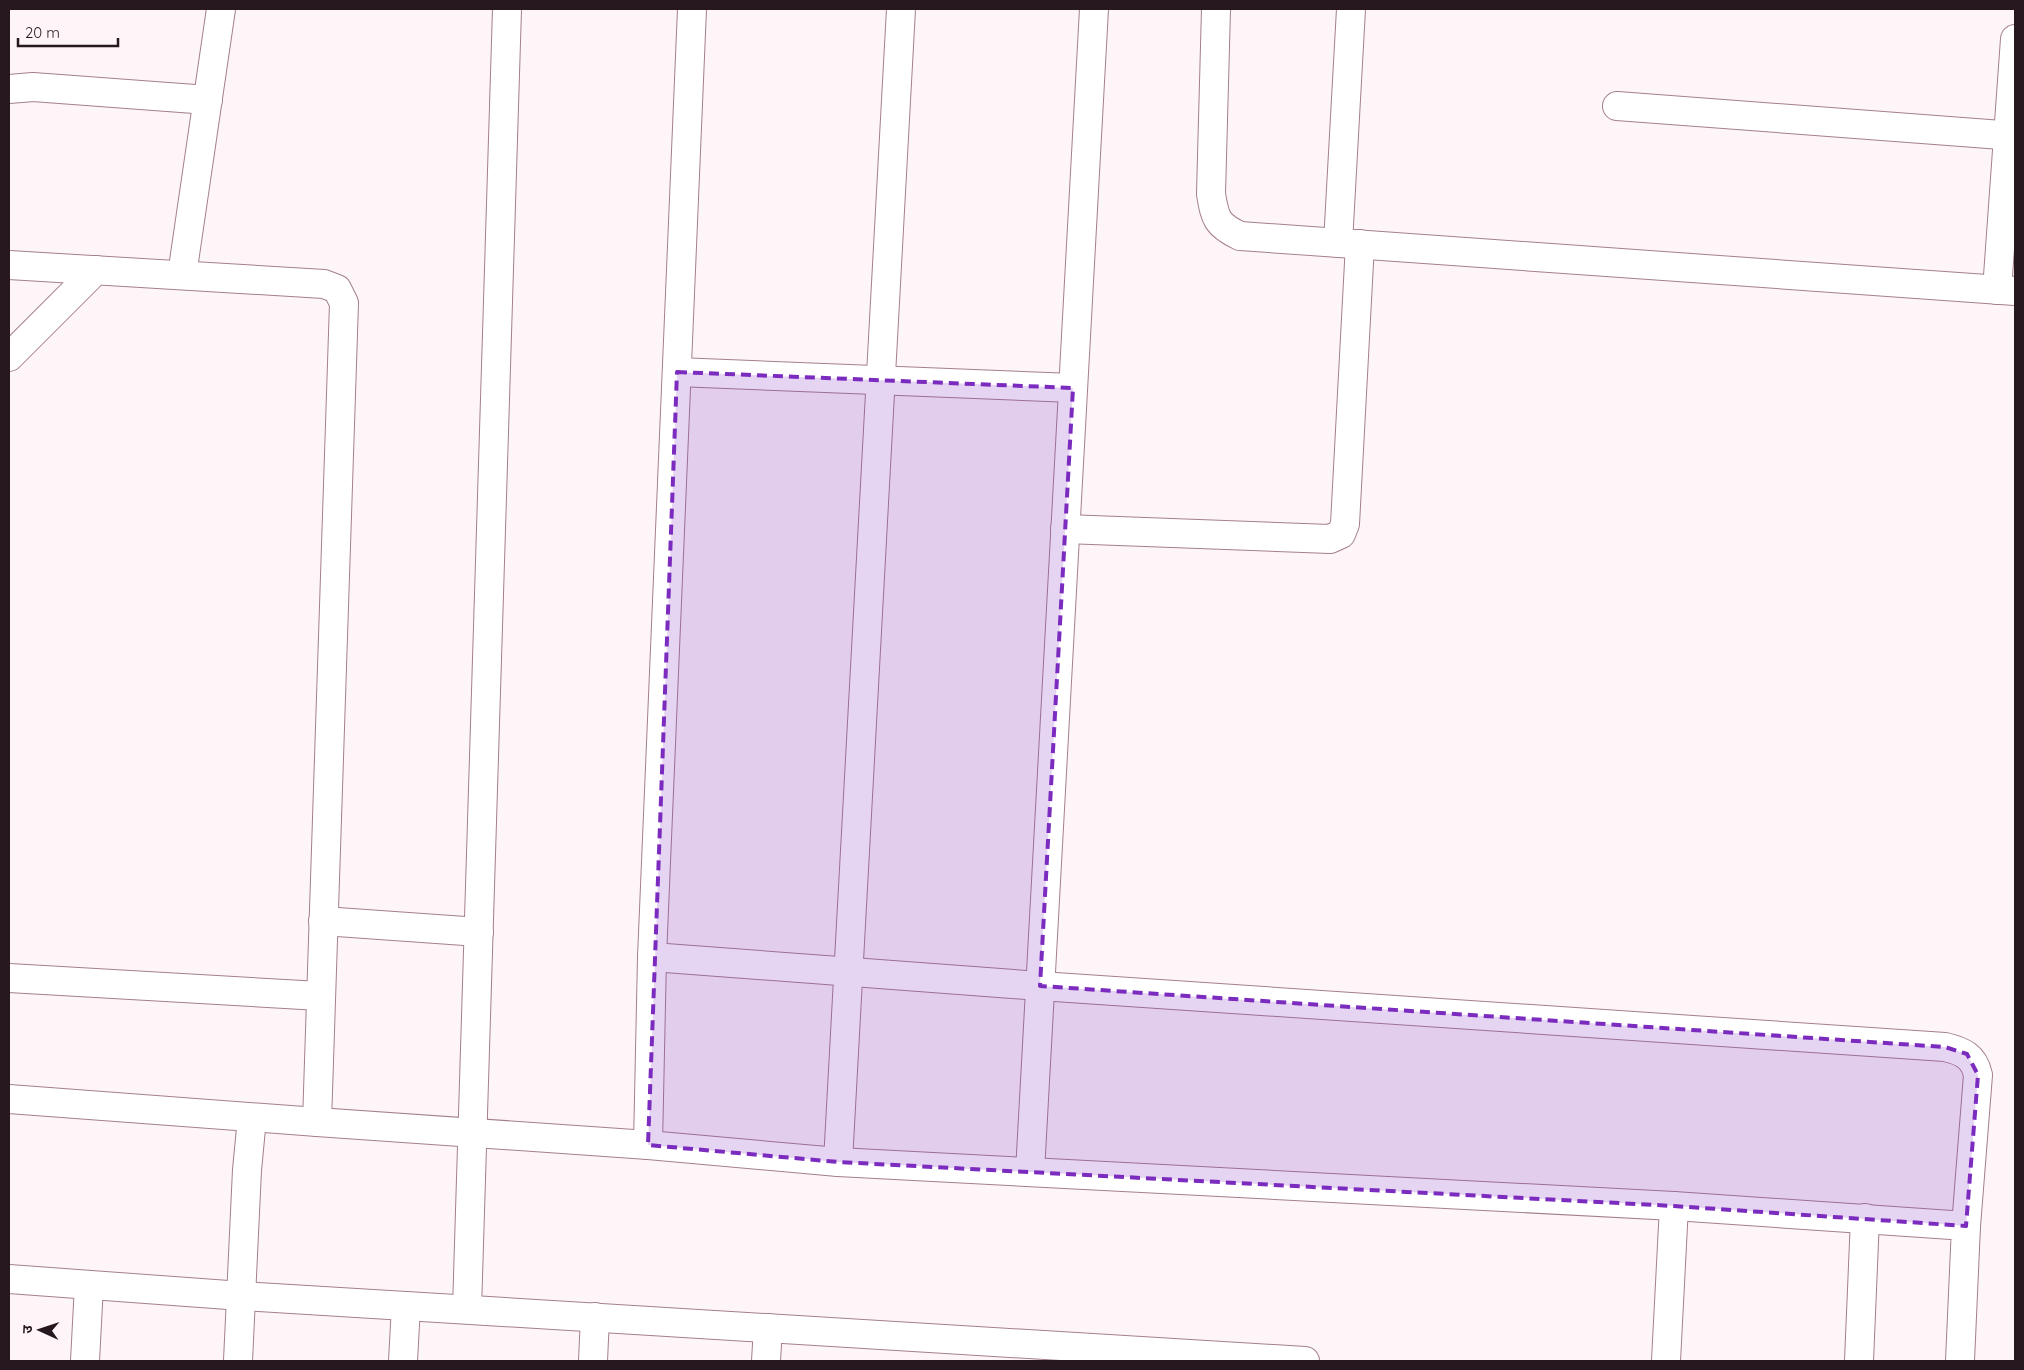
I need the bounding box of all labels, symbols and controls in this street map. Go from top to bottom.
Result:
scale bar [18,15,118,47]
text: 20 m [25,23,60,42]
north arrow [15,1305,65,1355]
text: उ [18,1324,36,1334]

